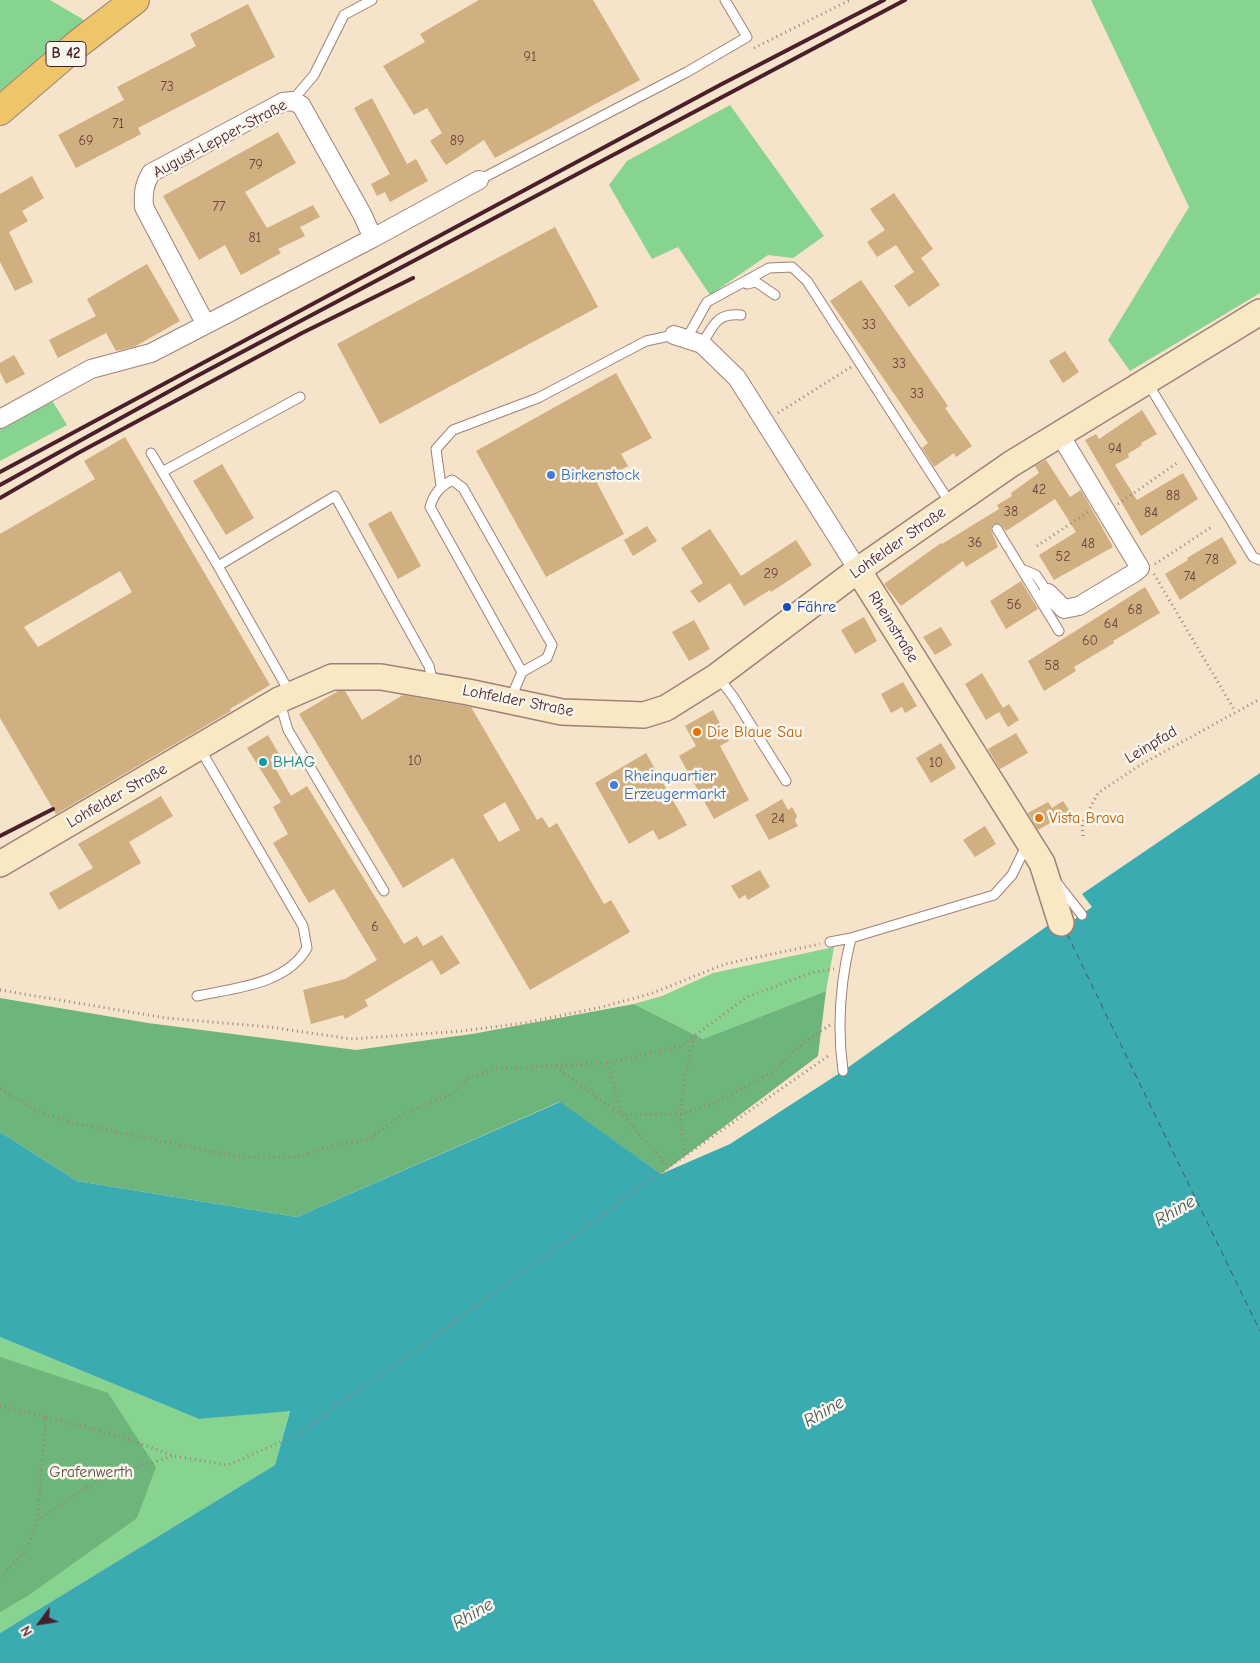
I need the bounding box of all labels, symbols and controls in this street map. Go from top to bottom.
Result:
road number: B 42 [46,42,86,66]
house number: 91 [524,49,536,65]
house number: 73 [160,79,174,95]
street label: August-Lepper-Straße [150,96,290,182]
house number: 71 [112,116,124,132]
house number: 69 [78,133,94,149]
house number: 89 [450,133,464,149]
house number: 79 [249,157,263,173]
house number: 77 [212,199,226,215]
house number: 81 [249,230,261,246]
house number: 33 [862,317,876,333]
house number: 33 [892,356,906,372]
house number: 33 [910,386,924,402]
house number: 94 [1108,441,1122,457]
place label: Birkenstock [561,465,640,485]
marker: Birkenstock [545,469,557,481]
house number: 42 [1032,482,1046,498]
house number: 88 [1166,488,1180,504]
street label: Lohfelder Straße [846,503,950,583]
house number: 38 [1004,504,1018,520]
house number: 84 [1144,505,1158,521]
house number: 36 [968,535,982,551]
house number: 48 [1081,536,1095,552]
house number: 52 [1056,549,1070,565]
house number: 78 [1205,552,1219,568]
house number: 29 [764,566,778,582]
house number: 74 [1184,569,1196,585]
street label: Rheinstraße [864,588,922,666]
place label: Fähre [797,597,836,617]
house number: 56 [1006,597,1022,613]
marker: Fähre [781,601,793,613]
house number: 68 [1128,602,1142,618]
house number: 64 [1104,616,1118,632]
house number: 60 [1082,633,1098,649]
house number: 58 [1045,658,1059,674]
street label: Lohfelder Straße [461,681,575,721]
place label: Die Blaue Sau [707,722,803,742]
street label: Leinpfad [1121,722,1181,768]
marker: Die Blaue Sau [691,726,703,738]
place label: BHAG [273,752,315,772]
house number: 10 [408,753,422,769]
house number: 10 [929,755,943,771]
marker: BHAG [257,756,269,768]
street label: Lohfelder Straße [63,759,171,833]
place label: Rheinquartier Erzeugermarkt [624,766,726,804]
marker: Rheinquartier Erzeugermarkt [608,779,620,791]
place label: Vista Brava [1049,808,1124,828]
house number: 24 [771,811,785,827]
marker: Vista Brava [1033,812,1045,824]
house number: 6 [371,919,379,935]
water label: Rhine [1151,1191,1199,1231]
water label: Rhine [800,1392,848,1432]
park label: Grafenwerth [49,1462,133,1482]
water label: Rhine [449,1594,497,1634]
north arrow [15,1598,65,1648]
text: N [17,1623,36,1639]

